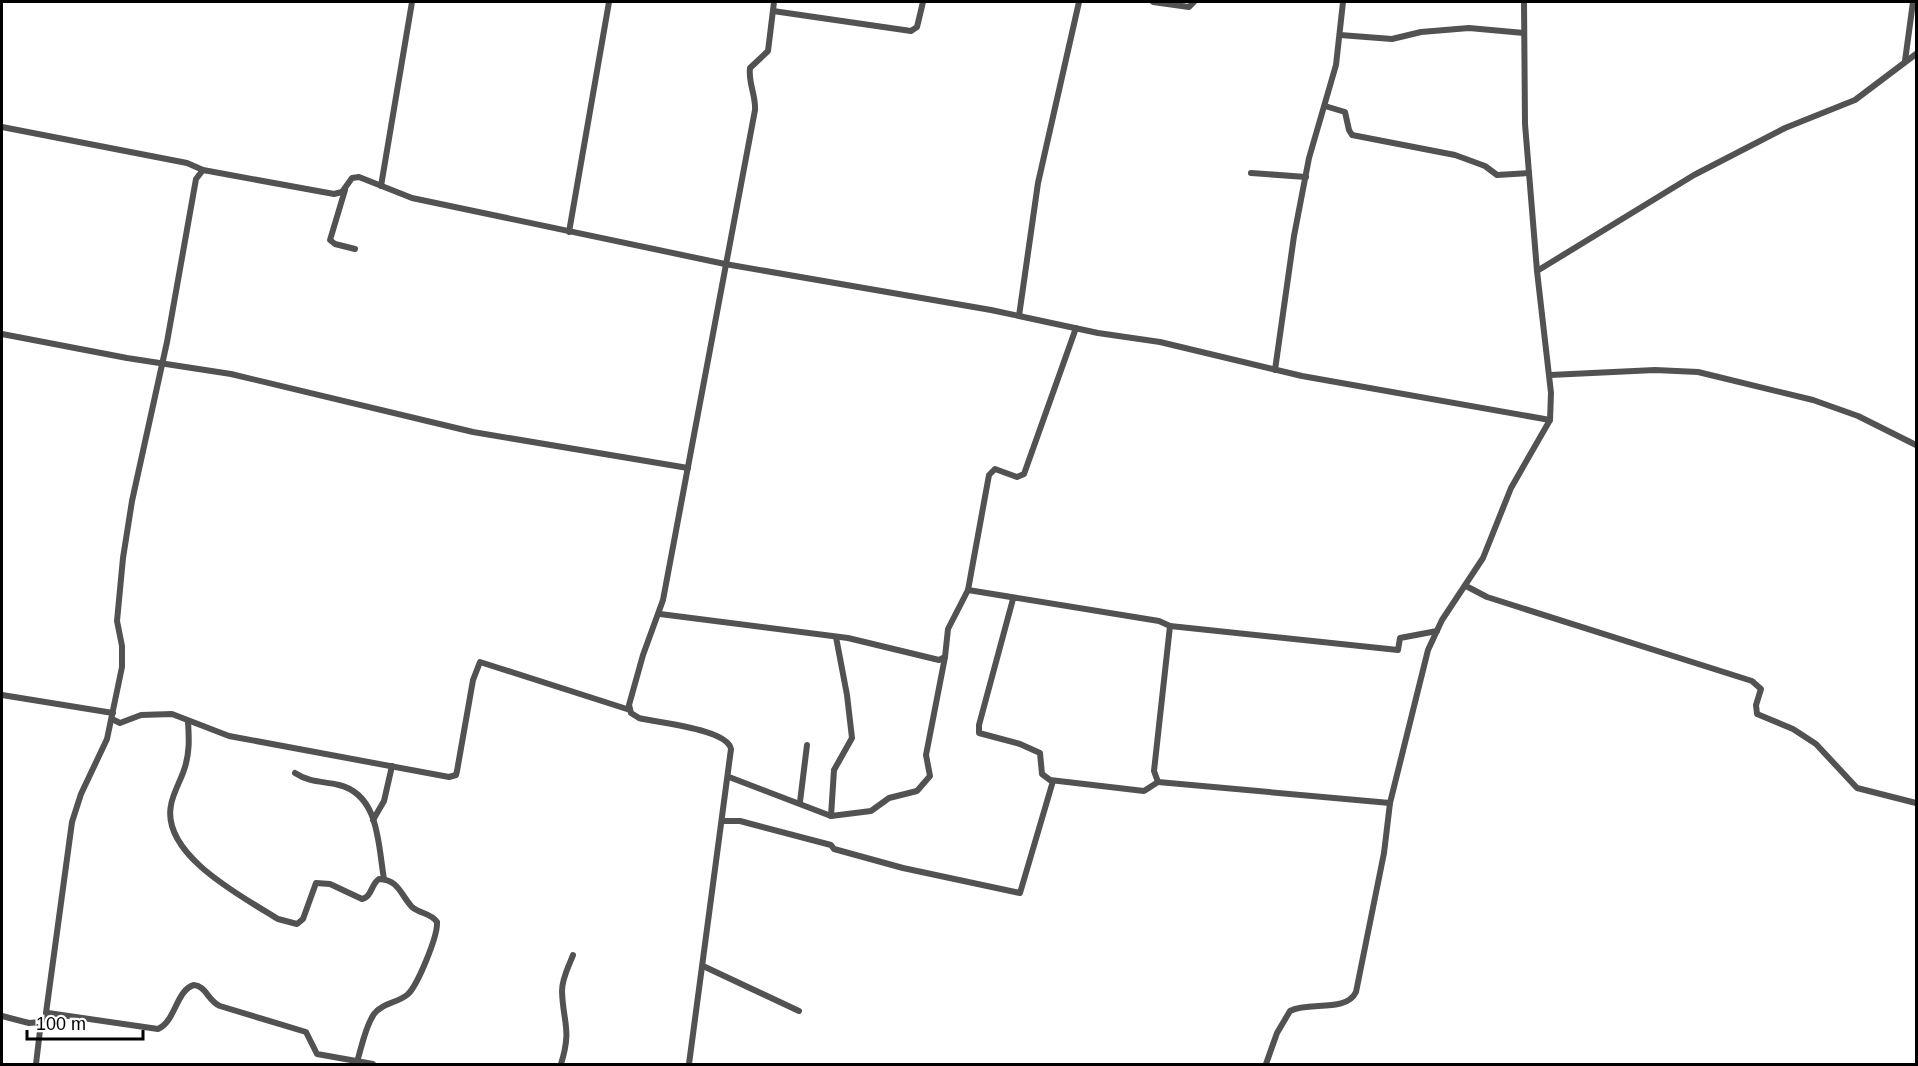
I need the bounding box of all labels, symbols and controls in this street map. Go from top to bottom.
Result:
scale bar [27,1003,142,1041]
text: 100 m [36,1014,86,1034]

